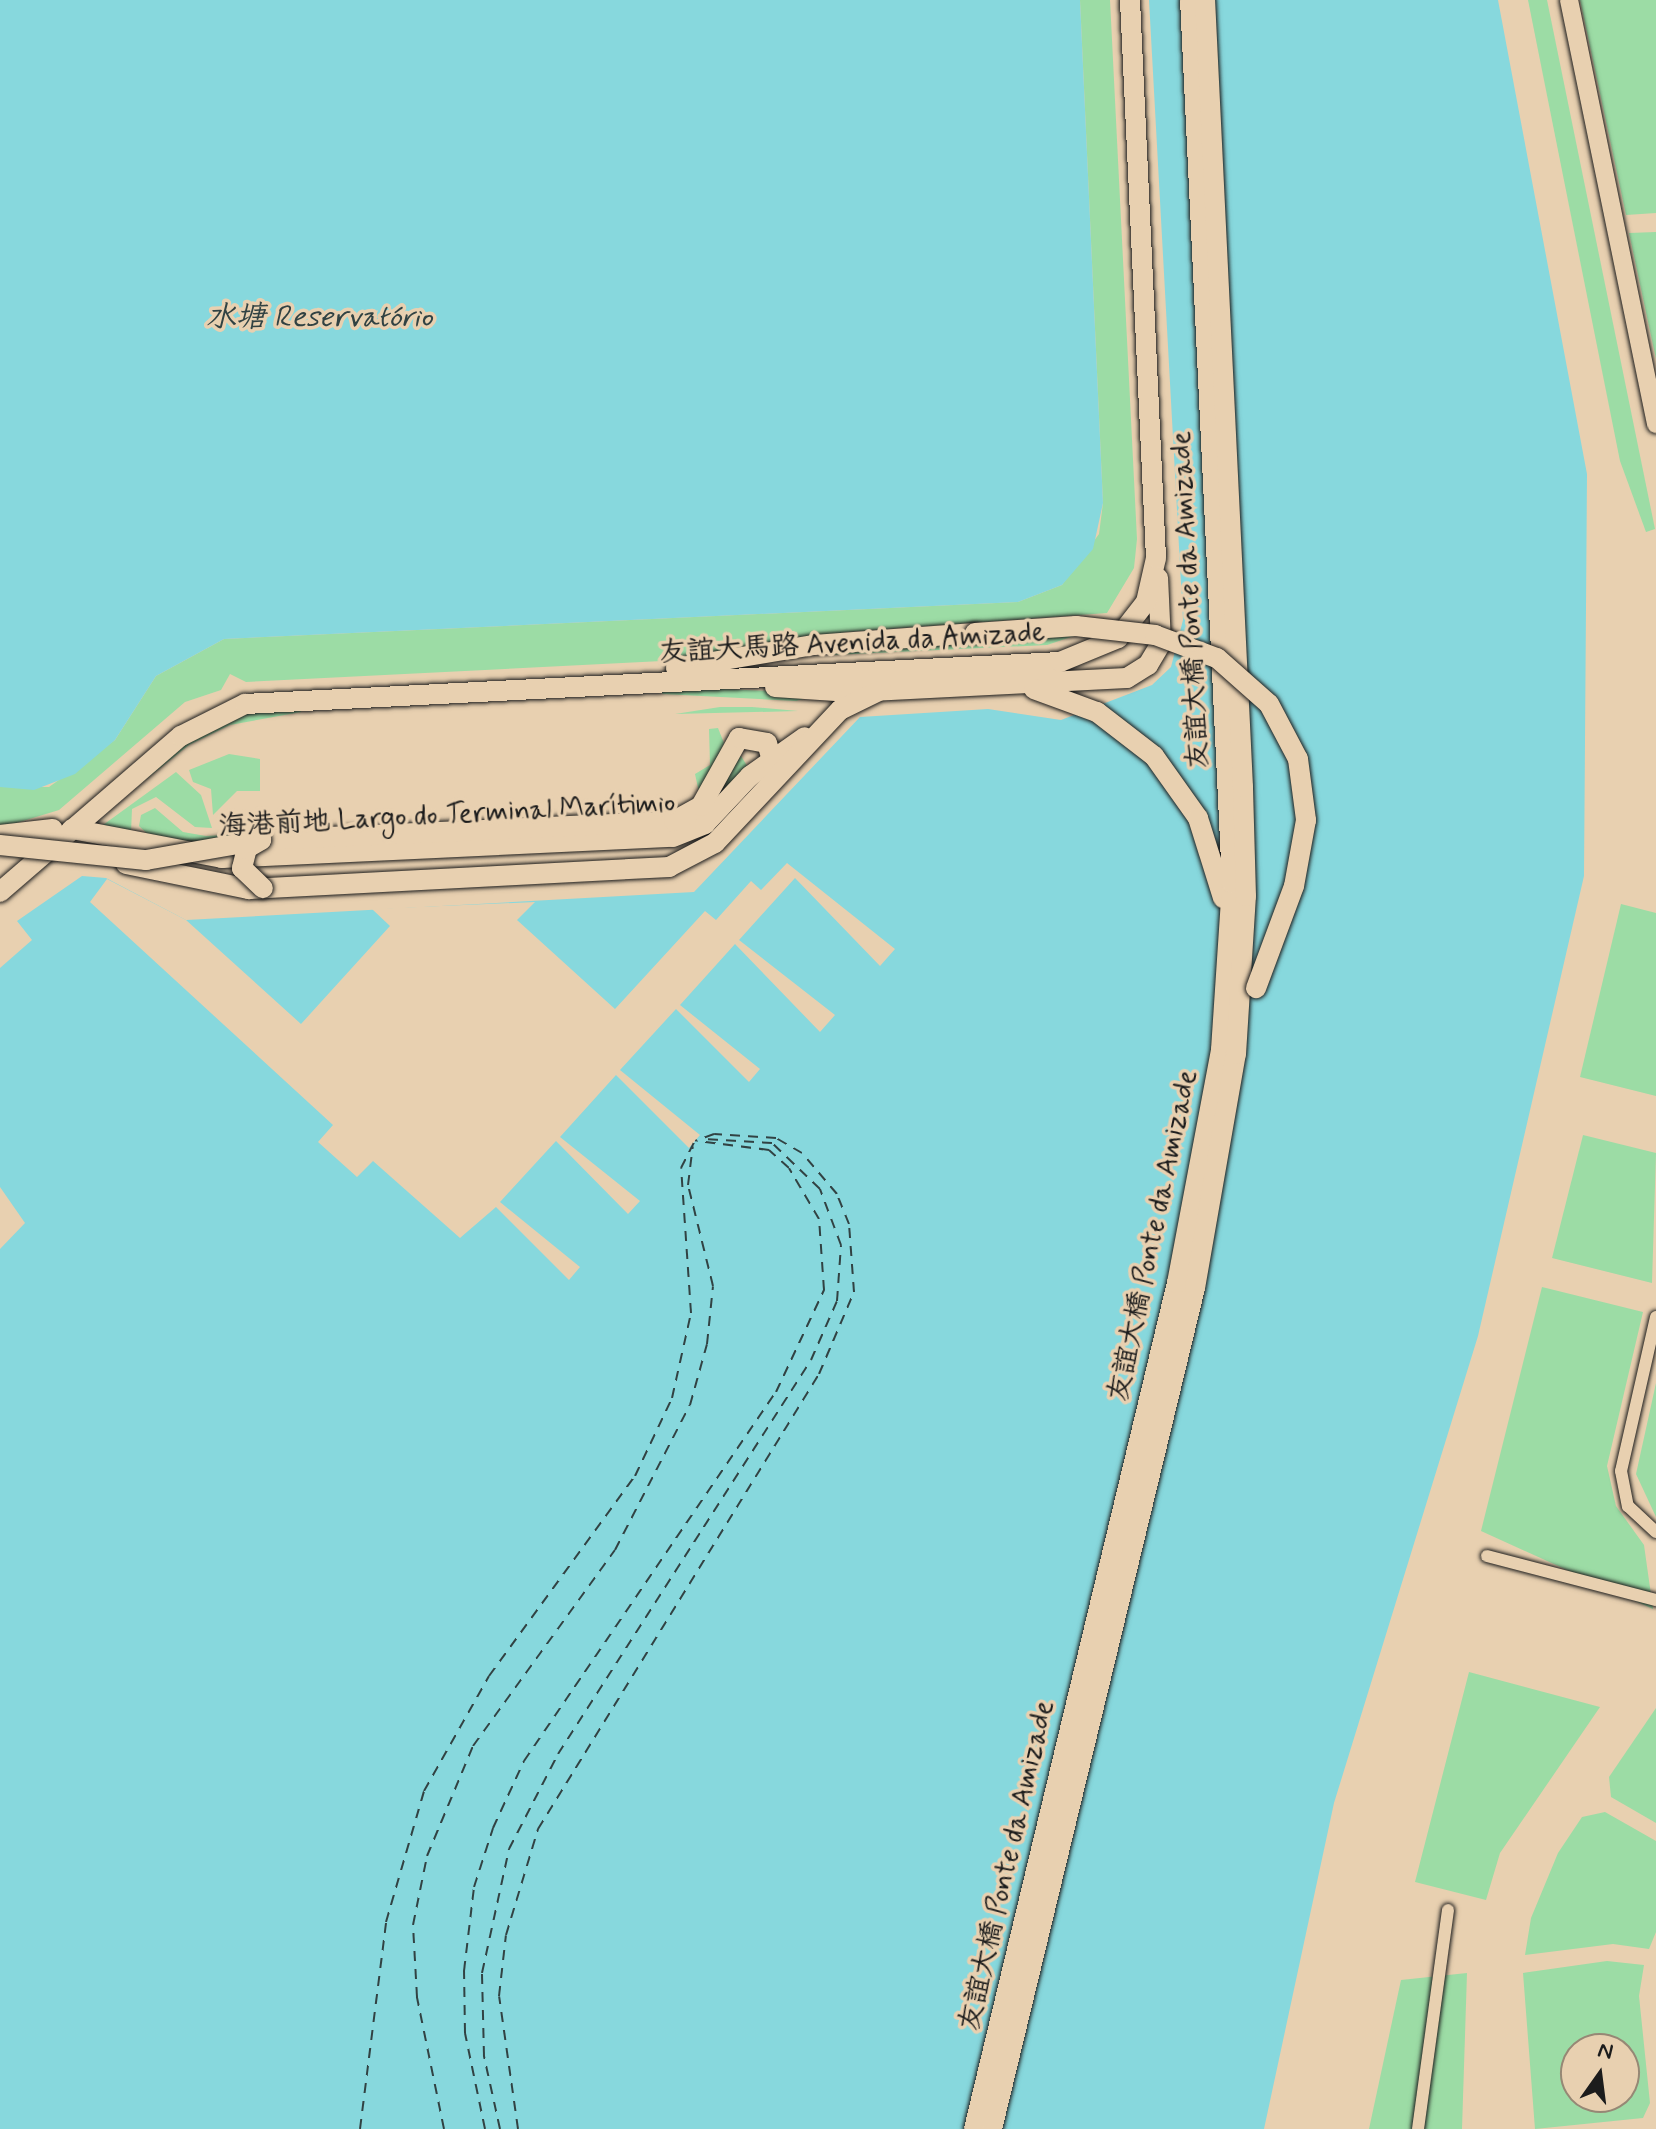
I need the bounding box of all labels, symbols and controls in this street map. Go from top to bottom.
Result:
water label: 水塘 Reservatório [206,300,432,336]
street label: 友誼大橋 Ponte da Amizade [1165,432,1217,768]
street label: 友誼大馬路 Avenida da Amizade [656,617,1048,671]
street label: 海港前地 Largo do Terminal Marítimio [215,787,679,845]
street label: 友誼大橋 Ponte da Amizade [1103,1069,1205,1403]
street label: 友誼大橋 Ponte da Amizade [954,1699,1062,2033]
north arrow [1560,2033,1640,2113]
text: N [1595,2036,1616,2067]

